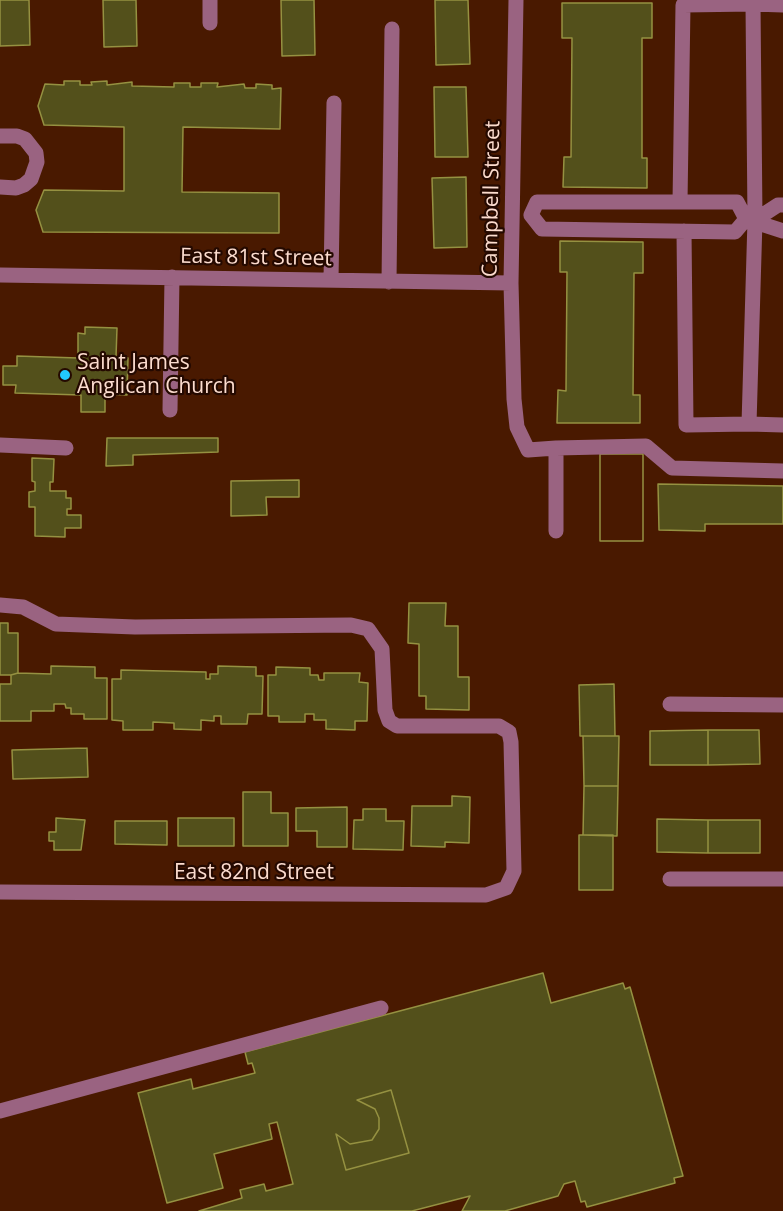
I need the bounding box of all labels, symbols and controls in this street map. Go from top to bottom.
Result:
street label: Campbell Street [478,121,506,277]
street label: East 81st Street [180,244,332,272]
place label: Saint James Anglican Church [77,350,236,400]
marker: Saint James Anglican Church [58,368,72,382]
street label: East 82nd Street [174,860,334,886]

